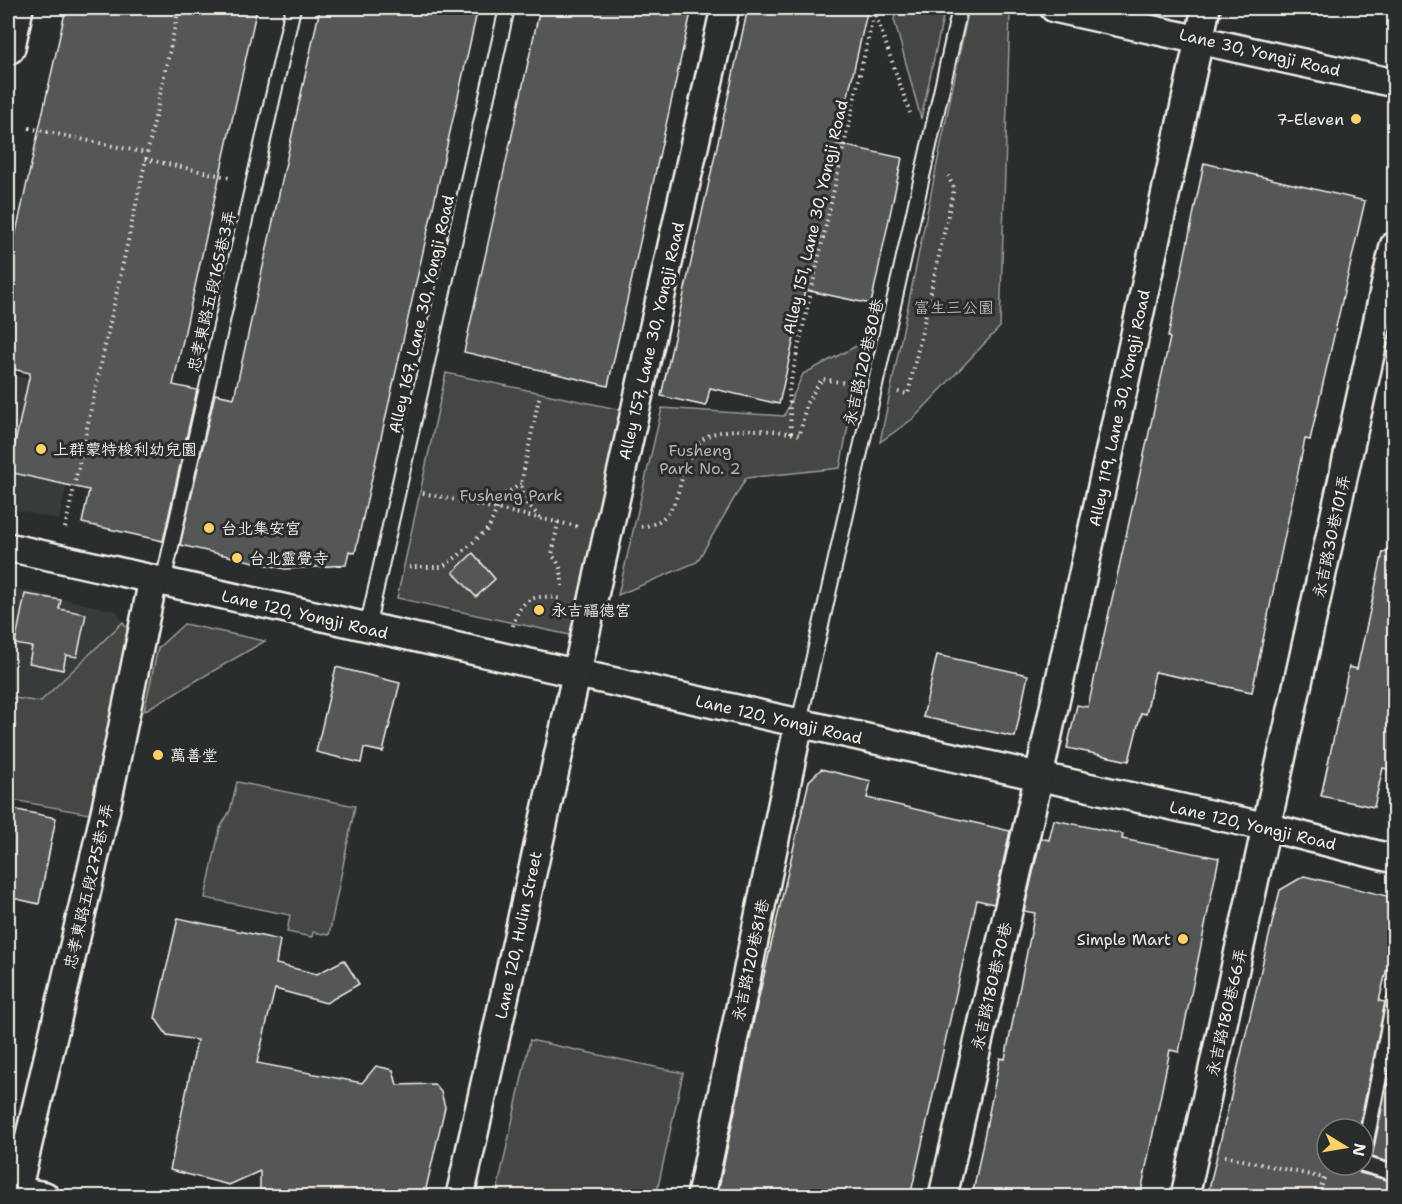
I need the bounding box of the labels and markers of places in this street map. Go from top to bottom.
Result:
place label: 7-Eleven [1277,109,1344,130]
marker: 7-Eleven [1349,112,1363,126]
place label: 上群蒙特梭利幼兒園 [53,439,197,460]
marker: 上群蒙特梭利幼兒園 [34,442,48,456]
place label: 台北集安宮 [221,518,301,539]
marker: 台北集安宮 [202,521,216,535]
place label: 台北靈覺寺 [249,548,329,569]
marker: 台北靈覺寺 [230,551,244,565]
place label: 永吉福德宮 [551,600,631,621]
marker: 永吉福德宮 [532,603,546,617]
place label: 萬善堂 [170,745,218,766]
marker: 萬善堂 [151,748,165,762]
place label: Simple Mart [1077,929,1171,950]
marker: Simple Mart [1176,932,1190,946]

